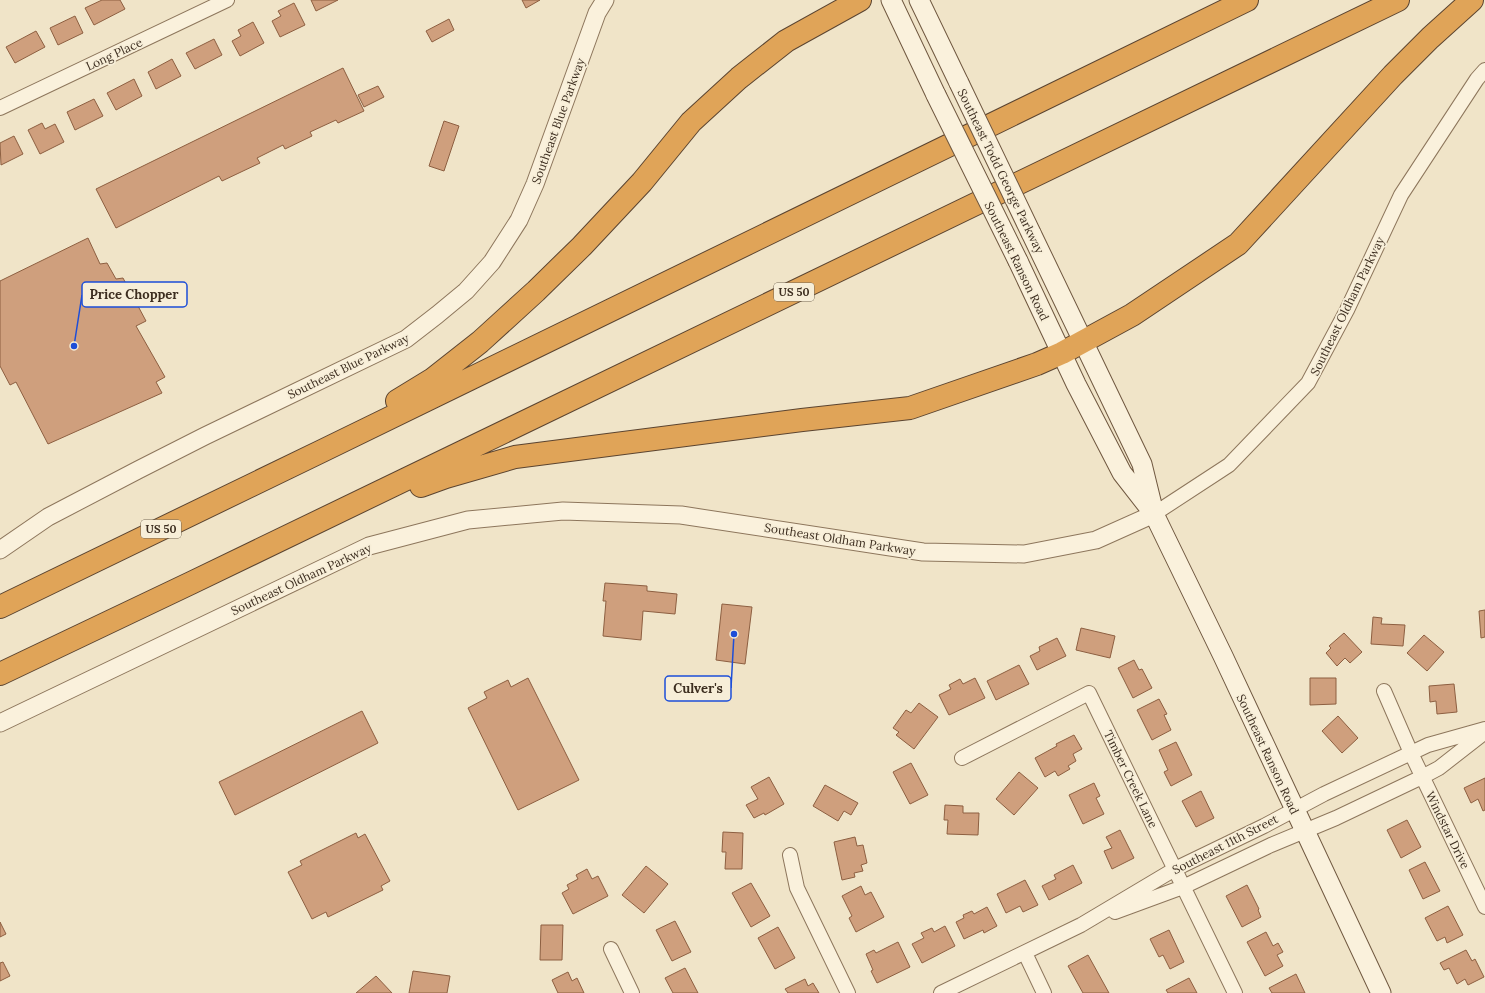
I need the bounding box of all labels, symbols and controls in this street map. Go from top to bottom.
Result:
street label: Long Place [83,34,145,74]
street label: Southeast Blue Parkway [528,55,588,186]
street label: Southeast Todd George Parkway [955,86,1048,256]
street label: Southeast Ranson Road [982,199,1052,323]
street label: Southeast Oldham Parkway [1307,233,1388,378]
callout: Price Chopper [82,282,187,307]
road number: US 50 [774,283,814,301]
text: Price Chopper [89,286,179,303]
street label: Southeast Blue Parkway [285,330,412,402]
road number: US 50 [141,520,181,538]
street label: Southeast Oldham Parkway [763,520,917,558]
street label: Southeast Oldham Parkway [229,540,374,618]
callout: Culver's [665,676,731,701]
text: Culver's [673,680,723,697]
street label: Southeast Ranson Road [1234,692,1302,816]
street label: Timber Creek Lane [1101,728,1161,831]
street label: Windstar Drive [1423,789,1473,872]
street label: Southeast 11th Street [1170,811,1281,877]

